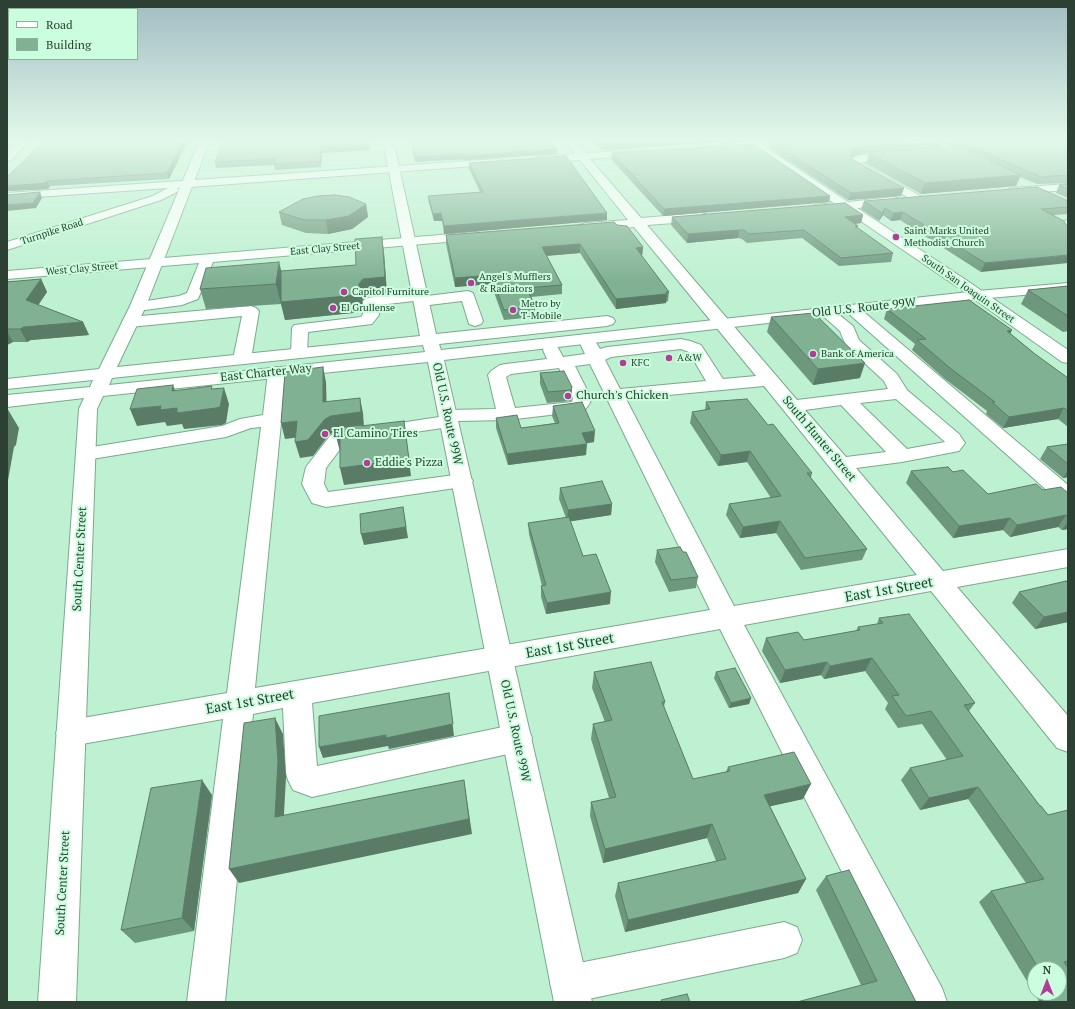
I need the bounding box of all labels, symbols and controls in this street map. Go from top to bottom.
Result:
legend [8,8,138,60]
text: Road [46,17,73,32]
text: Building [46,37,91,52]
street label: Turnpike Road [19,216,85,248]
place label: Saint Marks United Methodist Church [904,225,989,248]
marker: Saint Marks United Methodist Church [891,232,901,242]
street label: East Clay Street [290,240,360,258]
street label: South San Joaquin Street [919,252,1017,326]
street label: West Clay Street [45,260,119,278]
place label: Angel's Mufflers & Radiators [479,271,551,294]
marker: Angel's Mufflers & Radiators [466,278,476,288]
place label: Capitol Furniture [352,286,429,298]
marker: Capitol Furniture [339,287,349,297]
street label: Old U.S. Route 99W [811,295,917,321]
place label: Metro by T-Mobile [521,298,562,322]
place label: El Grullense [341,302,395,314]
marker: El Grullense [328,303,338,313]
marker: Metro by T-Mobile [508,305,518,315]
place label: Bank of America [821,348,894,360]
marker: Bank of America [808,349,818,359]
place label: A&W [677,352,702,364]
marker: A&W [664,353,674,363]
place label: KFC [631,357,649,369]
marker: KFC [618,358,628,368]
street label: East Charter Way [220,361,312,385]
street label: Old U.S. Route 99W [429,361,465,467]
place label: Church's Chicken [576,389,669,403]
marker: Church's Chicken [563,391,573,401]
street label: South Hunter Street [779,393,859,485]
place label: El Camino Tires [333,427,418,441]
marker: El Camino Tires [320,429,330,439]
place label: Eddie's Pizza [375,456,443,470]
marker: Eddie's Pizza [362,458,372,468]
street label: South Center Street [70,506,90,612]
street label: East 1st Street [844,574,934,606]
street label: East 1st Street [525,630,615,662]
street label: Old U.S. Route 99W [497,678,533,784]
street label: East 1st Street [205,686,295,718]
street label: South Center Street [53,830,73,936]
north arrow [1027,961,1067,1001]
text: N [1043,963,1051,977]

